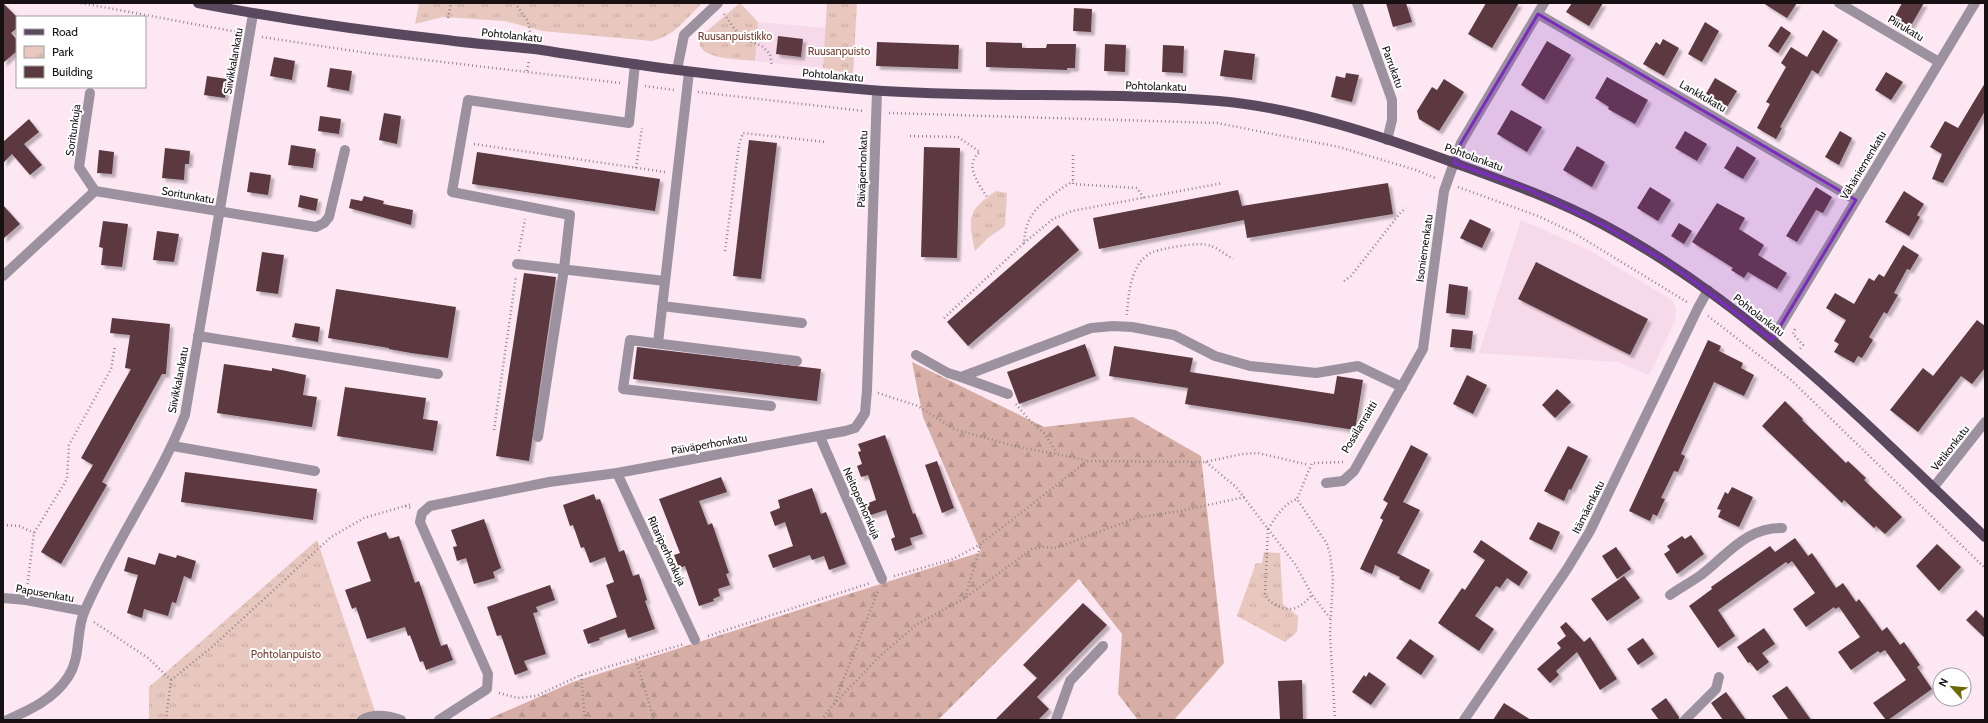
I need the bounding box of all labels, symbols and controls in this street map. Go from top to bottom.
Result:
street label: Piirukatu [1885,12,1927,44]
legend [16,16,146,88]
text: Road [52,24,78,39]
street label: Pohtolankatu [481,25,543,45]
street label: Siivikkalankatu [220,26,246,95]
park label: Ruusanpuistikko [698,29,772,43]
text: Park [52,44,74,59]
park label: Ruusanpuisto [808,44,870,58]
street label: Parrukatu [1379,44,1407,90]
text: Building [52,64,94,79]
street label: Pohtolankatu [802,65,864,85]
street label: Lankkukatu [1677,77,1729,115]
street label: Pohtolankatu [1125,78,1187,94]
street label: Soritunkuja [62,102,84,157]
street label: Vähäniemenkatu [1837,128,1889,202]
street label: Päiväperhonkatu [854,130,870,208]
street label: Pohtolankatu [1443,140,1505,174]
street label: Soritunkatu [160,183,216,207]
street label: Isoniemenkatu [1412,213,1436,283]
street label: Pohtolankatu [1731,291,1788,340]
street label: Siivikkalankatu [165,345,191,414]
street label: Possilanraitti [1338,398,1380,456]
street label: Vetikonkatu [1928,422,1972,474]
street label: Päiväperhonkatu [670,430,748,458]
street label: Neitoperhonkuja [840,465,884,542]
street label: Itämäenkatu [1569,478,1607,536]
street label: Ritariperhonkuja [645,514,690,589]
street label: Papusenkatu [15,581,76,605]
park label: Pohtolanpuisto [251,647,321,661]
north arrow [1932,667,1972,707]
text: N [1935,676,1951,689]

